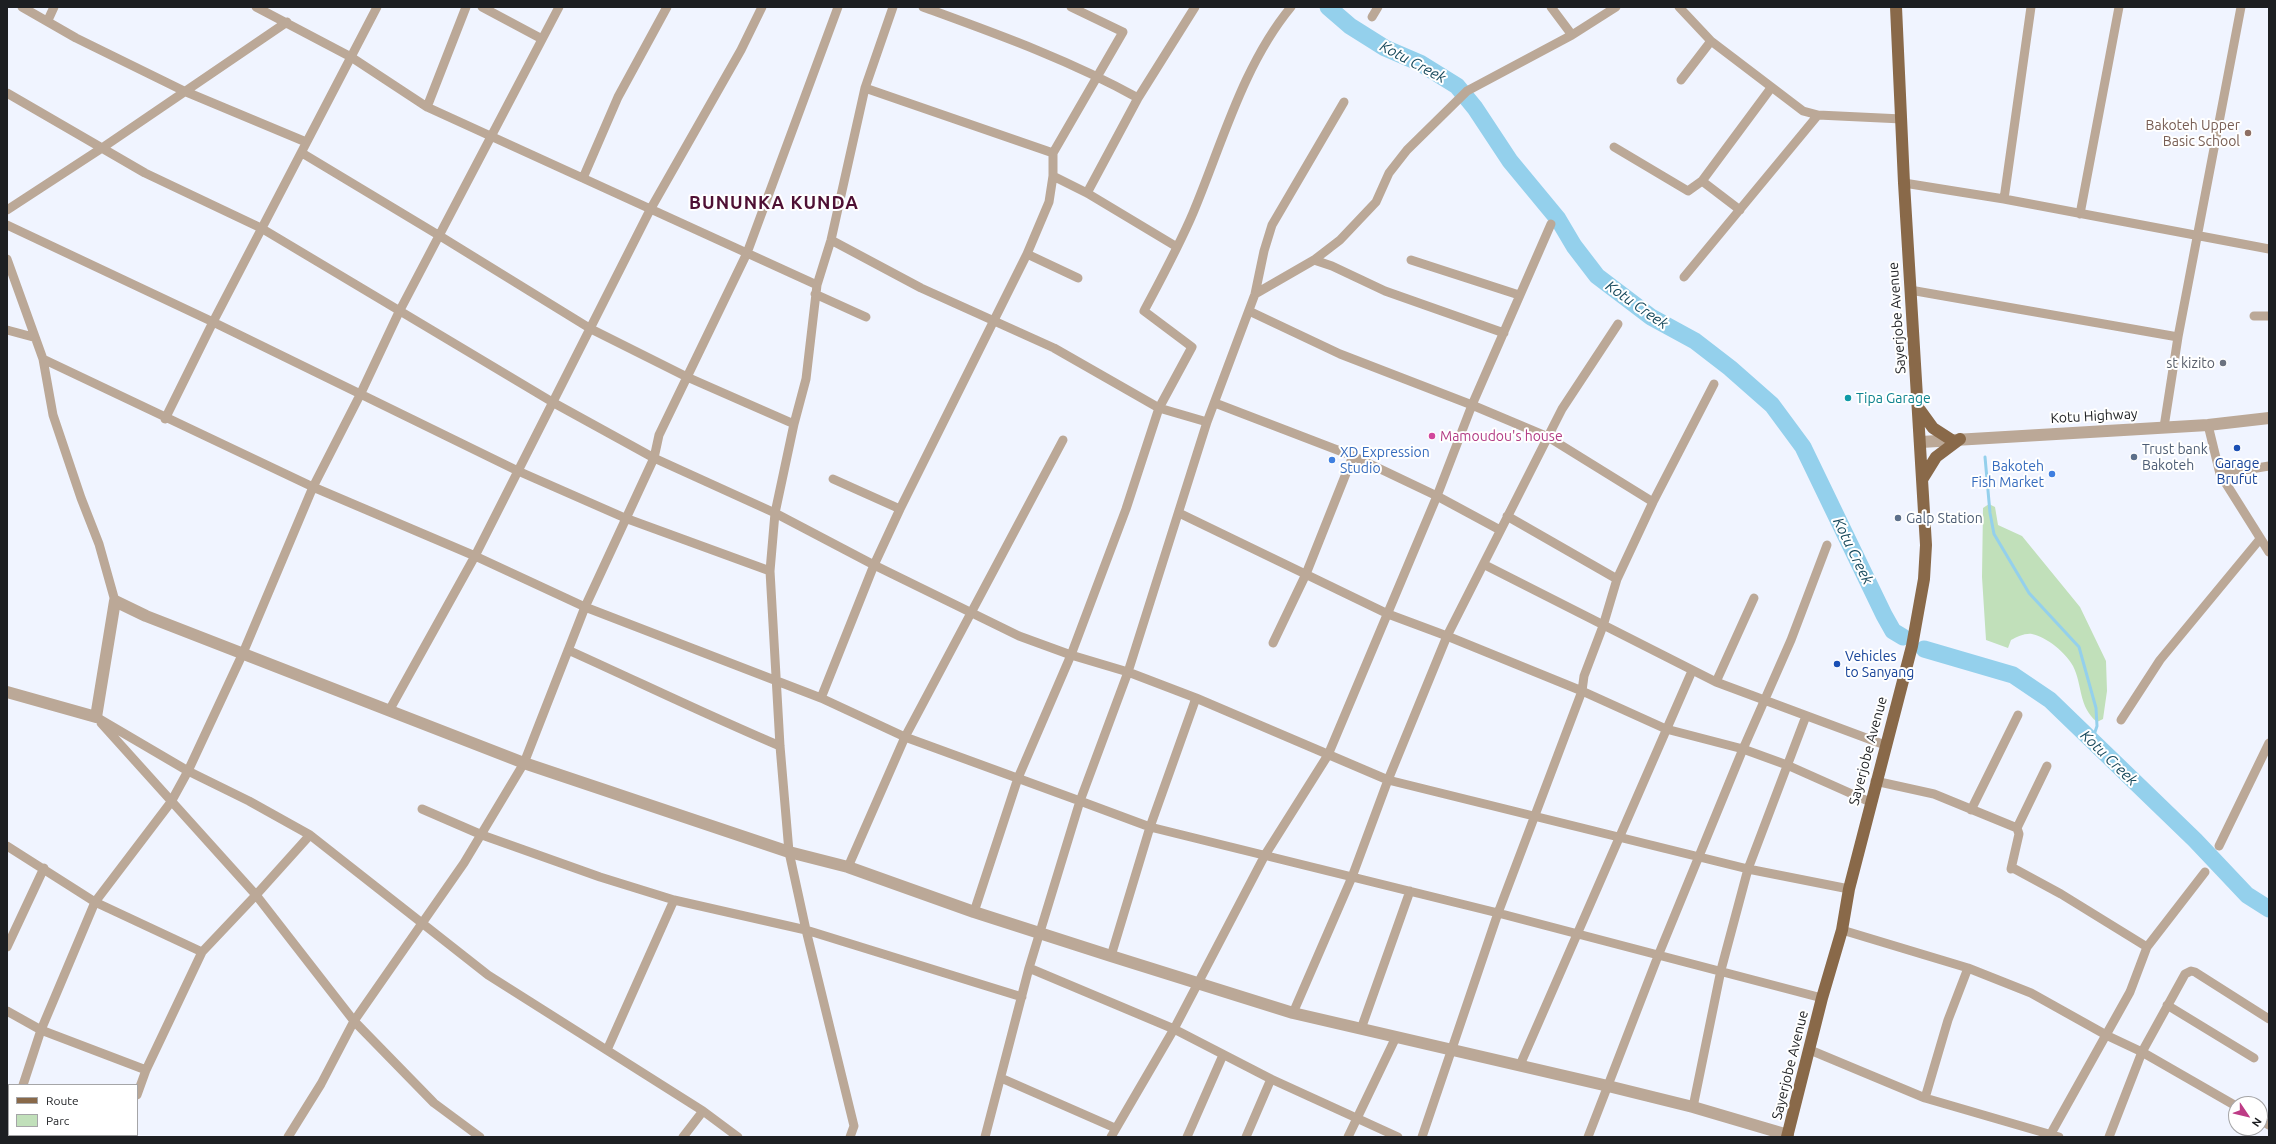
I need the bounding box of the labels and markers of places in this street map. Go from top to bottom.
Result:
place label: Bakoteh Upper Basic School [2146,117,2240,150]
marker: Bakoteh Upper Basic School [2243,128,2253,138]
place label: st kizito [2166,355,2215,371]
marker: st kizito [2218,358,2228,368]
place label: Tipa Garage [1856,390,1931,406]
marker: Tipa Garage [1843,393,1853,403]
place label: Mamoudou's house [1440,428,1563,444]
marker: Mamoudou's house [1427,431,1437,441]
place label: Trust bank Bakoteh [2142,441,2208,474]
marker: Garage Brufut [2232,443,2242,453]
place label: XD Expression Studio [1340,444,1430,476]
marker: Trust bank Bakoteh [2129,452,2139,462]
marker: XD Expression Studio [1327,455,1337,465]
place label: Garage Brufut [2215,455,2259,488]
place label: Bakoteh Fish Market [1971,458,2044,490]
marker: Bakoteh Fish Market [2047,469,2057,479]
place label: Galp Station [1906,510,1983,526]
marker: Galp Station [1893,513,1903,523]
place label: Vehicles to Sanyang [1845,648,1914,680]
marker: Vehicles to Sanyang [1832,659,1842,669]

